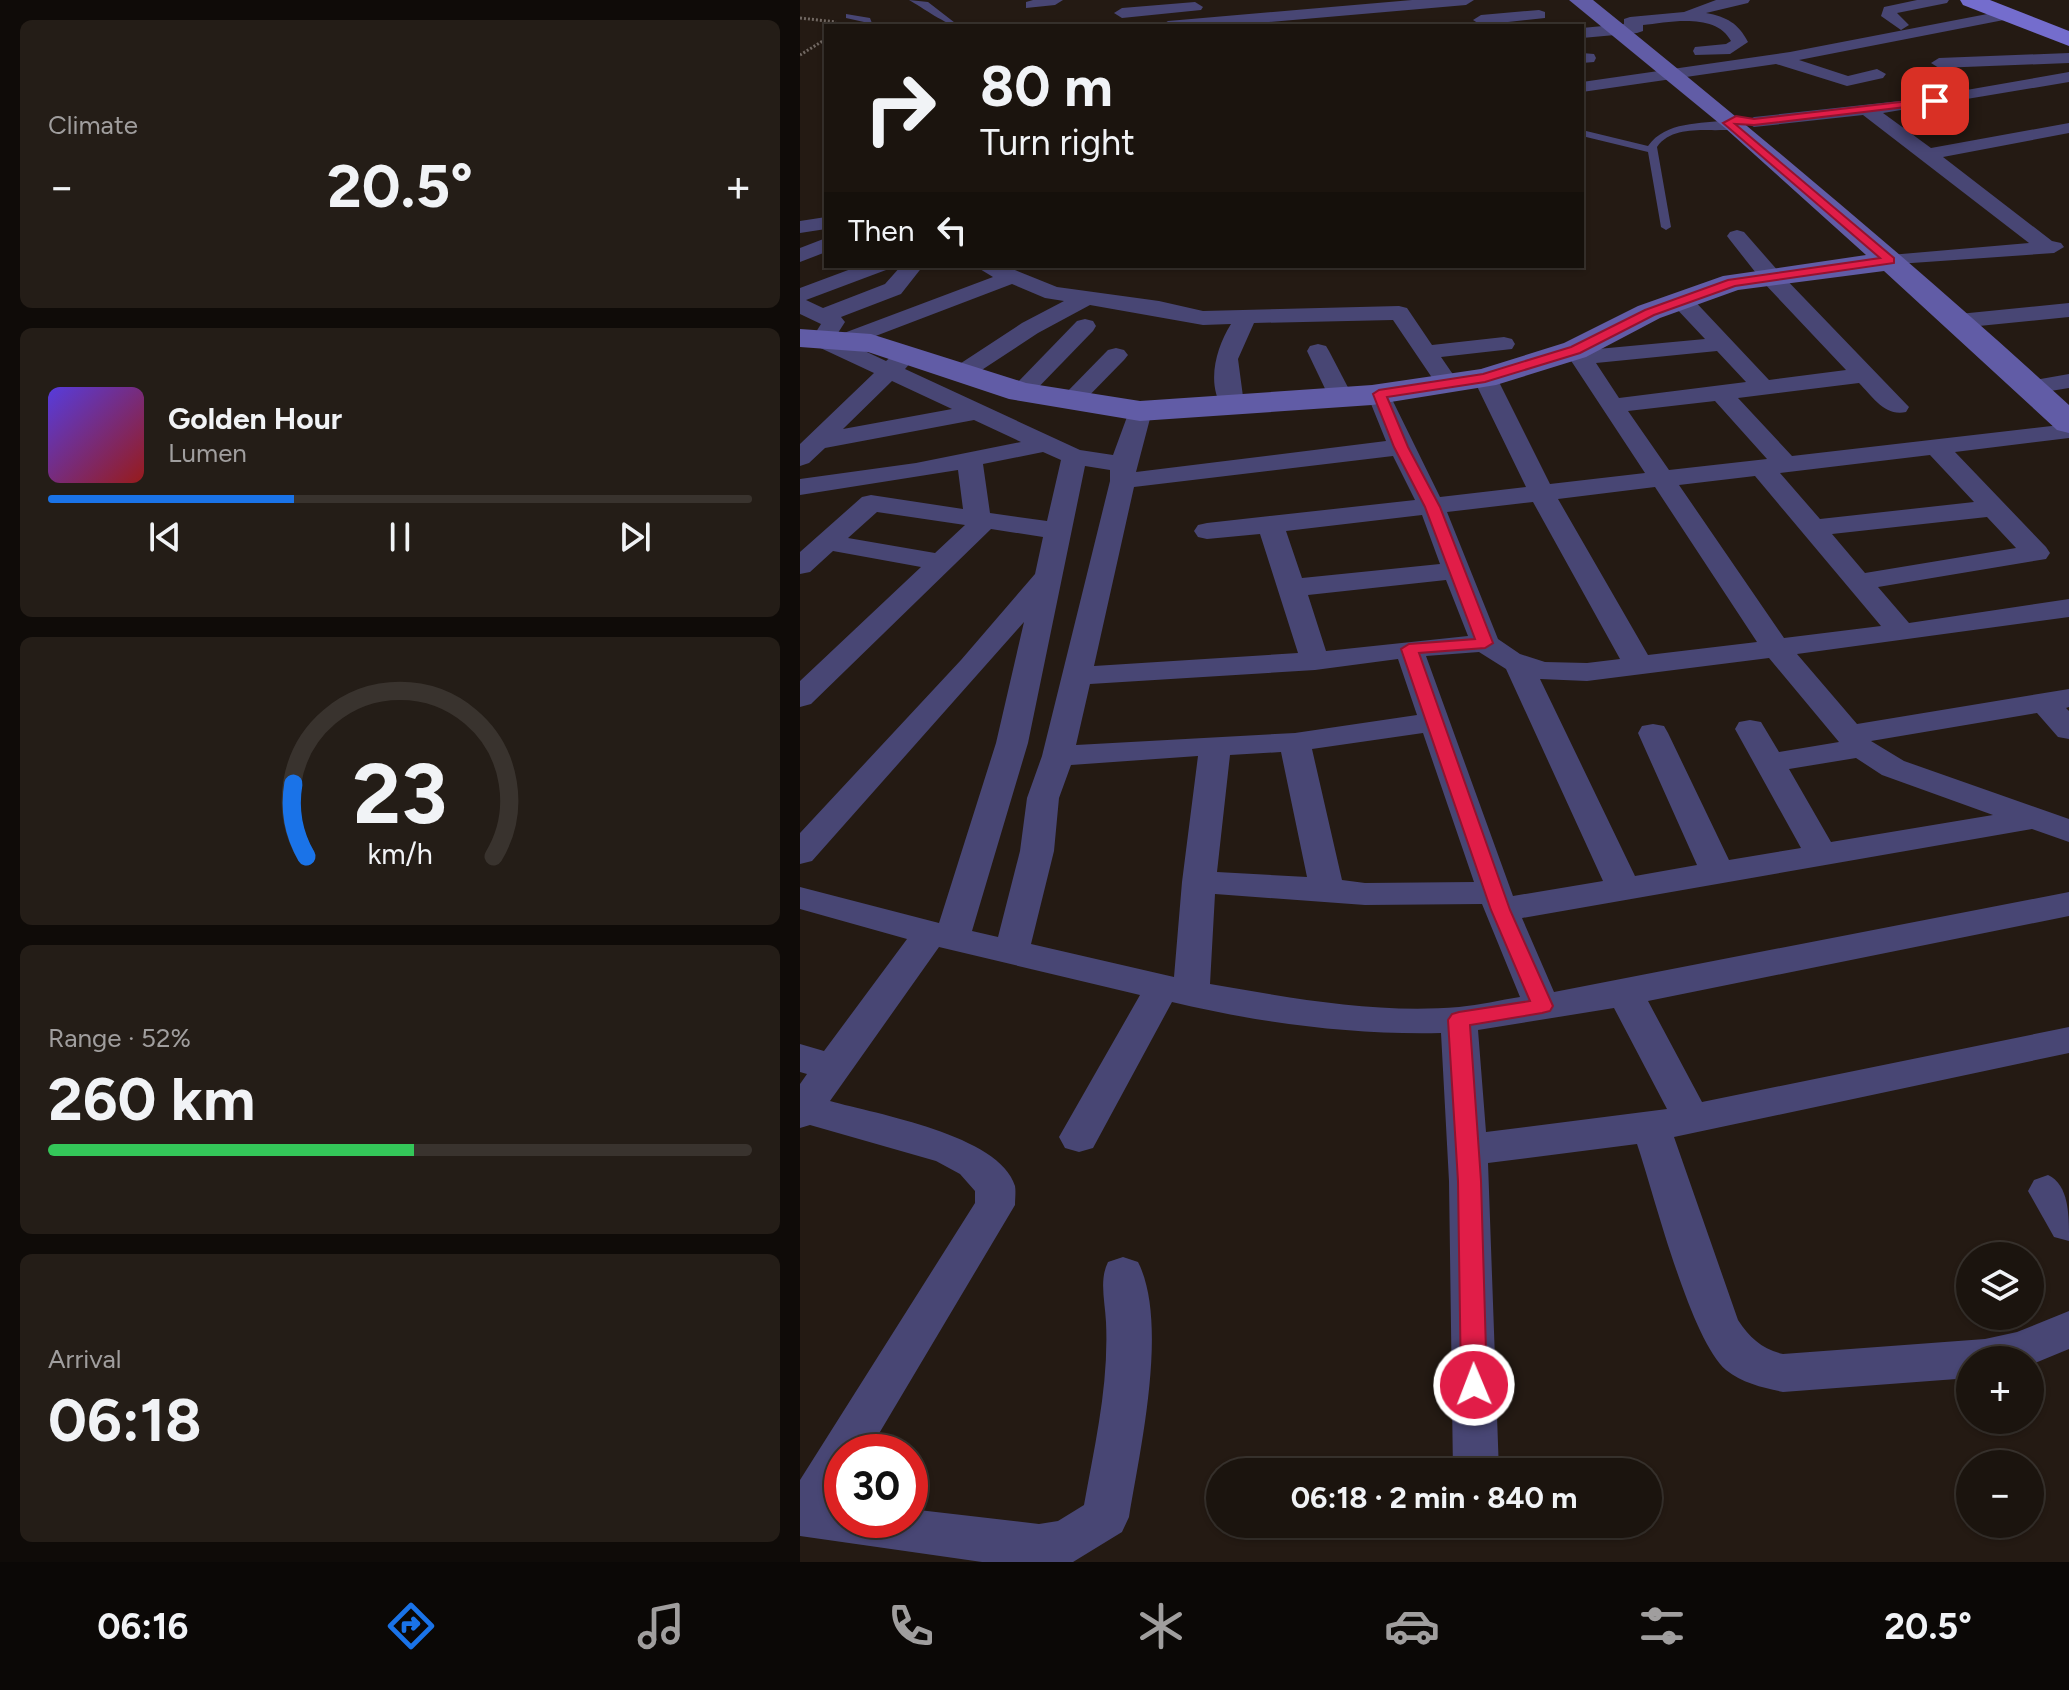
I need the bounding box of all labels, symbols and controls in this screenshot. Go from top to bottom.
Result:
text: 80 m [980,53,1113,120]
icon: right [848,56,952,160]
pin [1901,67,1969,135]
icon: arrive [1913,79,1957,123]
text: Climate [48,109,138,141]
text: Turn right [980,121,1135,164]
text: 20.5° [327,150,473,222]
text: − [48,160,75,213]
text: + [725,160,752,213]
icon: left [930,208,974,252]
text: Then [848,212,914,249]
text: Golden Hour [168,400,342,437]
text: Lumen [168,437,247,469]
icon: previous [143,515,187,559]
icon: pause [378,515,422,559]
icon: next [613,515,657,559]
text: 23 [353,744,447,844]
text: km/h [367,837,433,871]
text: Range · 52% [48,1022,191,1054]
text: 260 km [48,1063,255,1135]
map controls [1956,1242,2044,1538]
button: layers [1956,1242,2044,1330]
text: Arrival [48,1343,121,1375]
position arrow [1432,1343,1516,1427]
button: + [1956,1346,2044,1434]
text: 06:18 [48,1384,202,1456]
speed limit sign: 30 [824,1434,928,1538]
button: − [1956,1450,2044,1538]
text: 06:18 · 2 min · 840 m [1291,1479,1577,1516]
icon: directions [383,1598,439,1654]
icon: music [633,1598,689,1654]
icon: phone [883,1598,939,1654]
icon: climate [1133,1598,1189,1654]
icon: car [1384,1598,1440,1654]
icon: filters [1634,1598,1690,1654]
text: 06:16 [97,1605,188,1648]
text: 20.5° [1884,1605,1972,1648]

